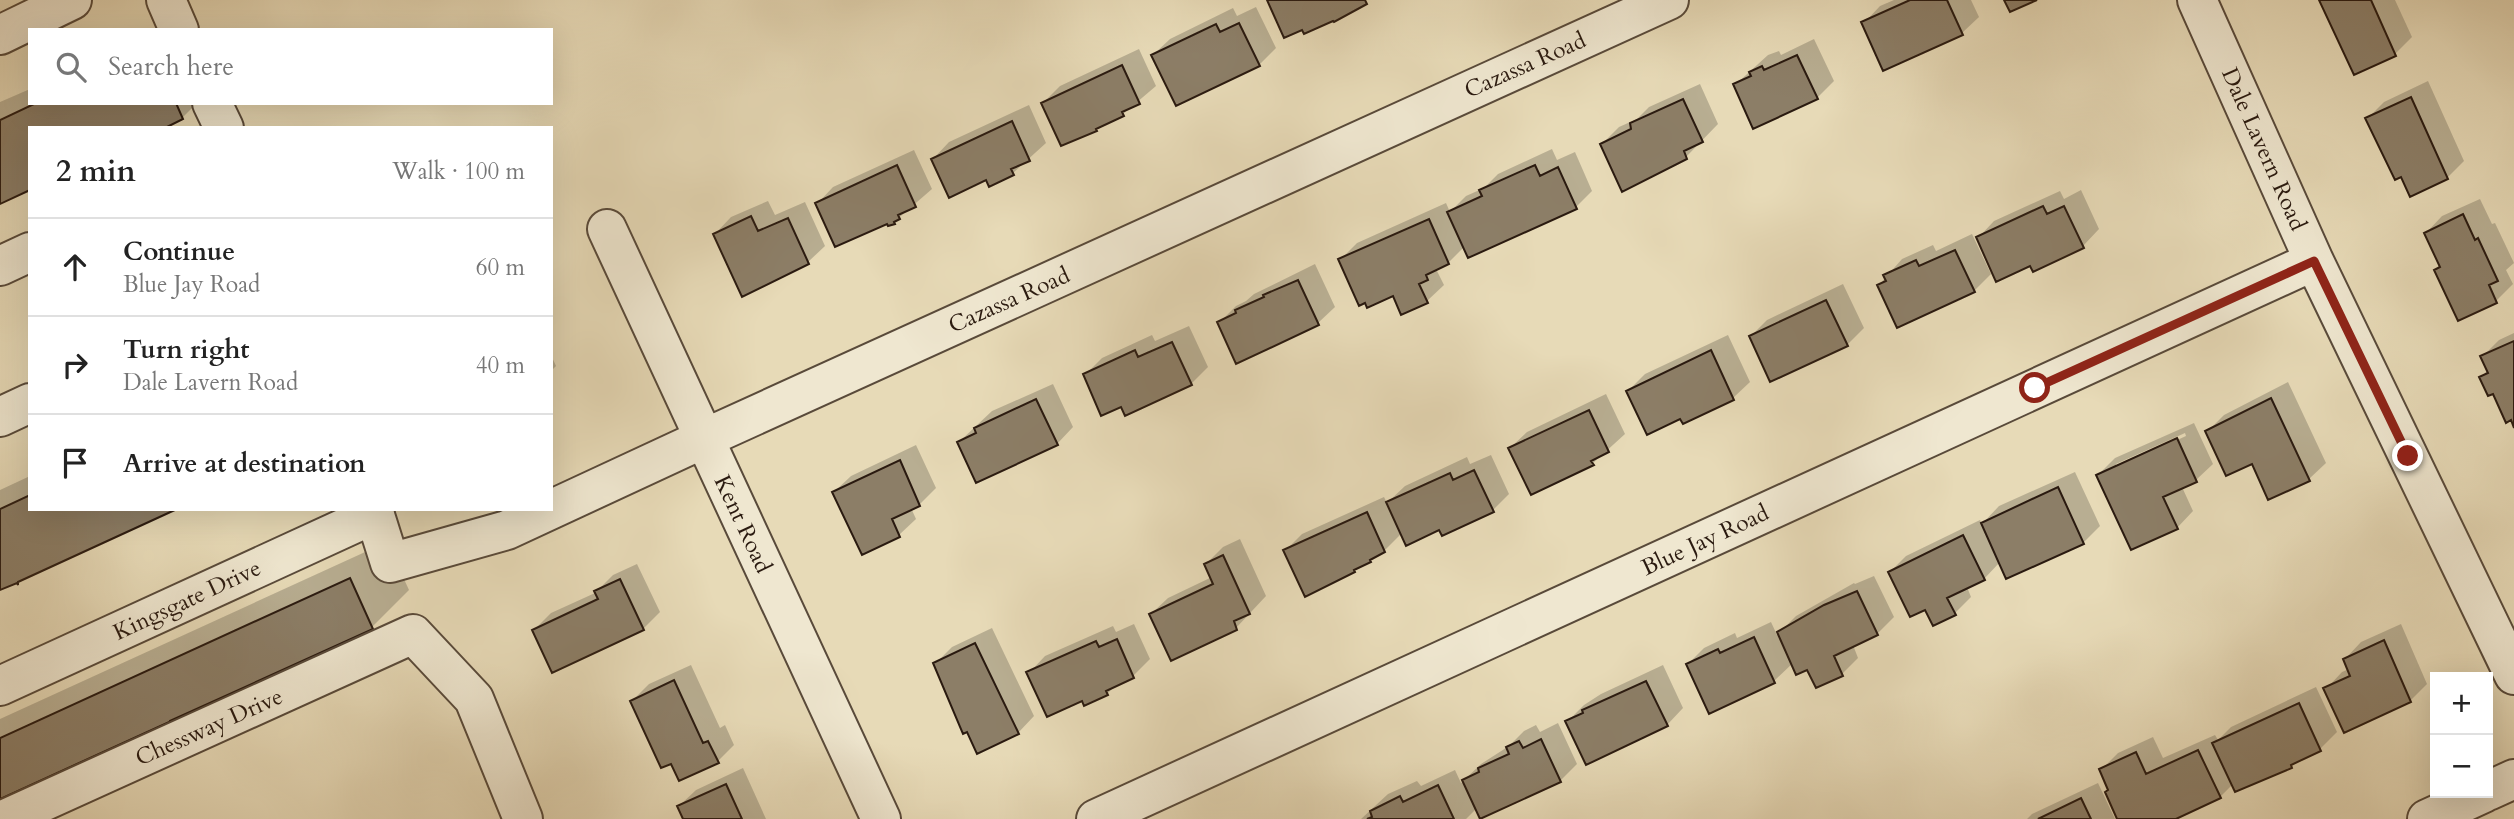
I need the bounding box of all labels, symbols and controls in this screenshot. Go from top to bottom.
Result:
street label: Cazassa Road [1459,24,1591,106]
search box [28,28,553,105]
icon: search [52,48,90,86]
text: Search here [108,49,234,84]
street label: Dale Lavern Road [2214,63,2314,236]
text: 2 min [56,151,136,192]
text: Walk · 100 m [392,156,525,187]
text: Continue [123,234,235,269]
icon: ahead [56,248,94,286]
text: 60 m [476,252,525,283]
street label: Cazassa Road [943,259,1075,341]
text: Blue Jay Road [123,269,260,300]
text: Turn right [123,332,250,367]
icon: right [56,346,94,384]
text: 40 m [476,350,525,381]
text: Dale Lavern Road [123,367,298,398]
route start [2019,372,2050,403]
route end [2392,440,2423,471]
icon: arrive [56,444,94,482]
text: Arrive at destination [123,446,366,481]
street label: Kent Road [707,470,779,579]
street label: Blue Jay Road [1636,497,1774,583]
street label: Kingsgate Drive [108,552,266,648]
map controls [2430,672,2493,798]
button: + [2430,672,2493,735]
street label: Chessway Drive [130,681,288,773]
button: − [2430,735,2493,798]

